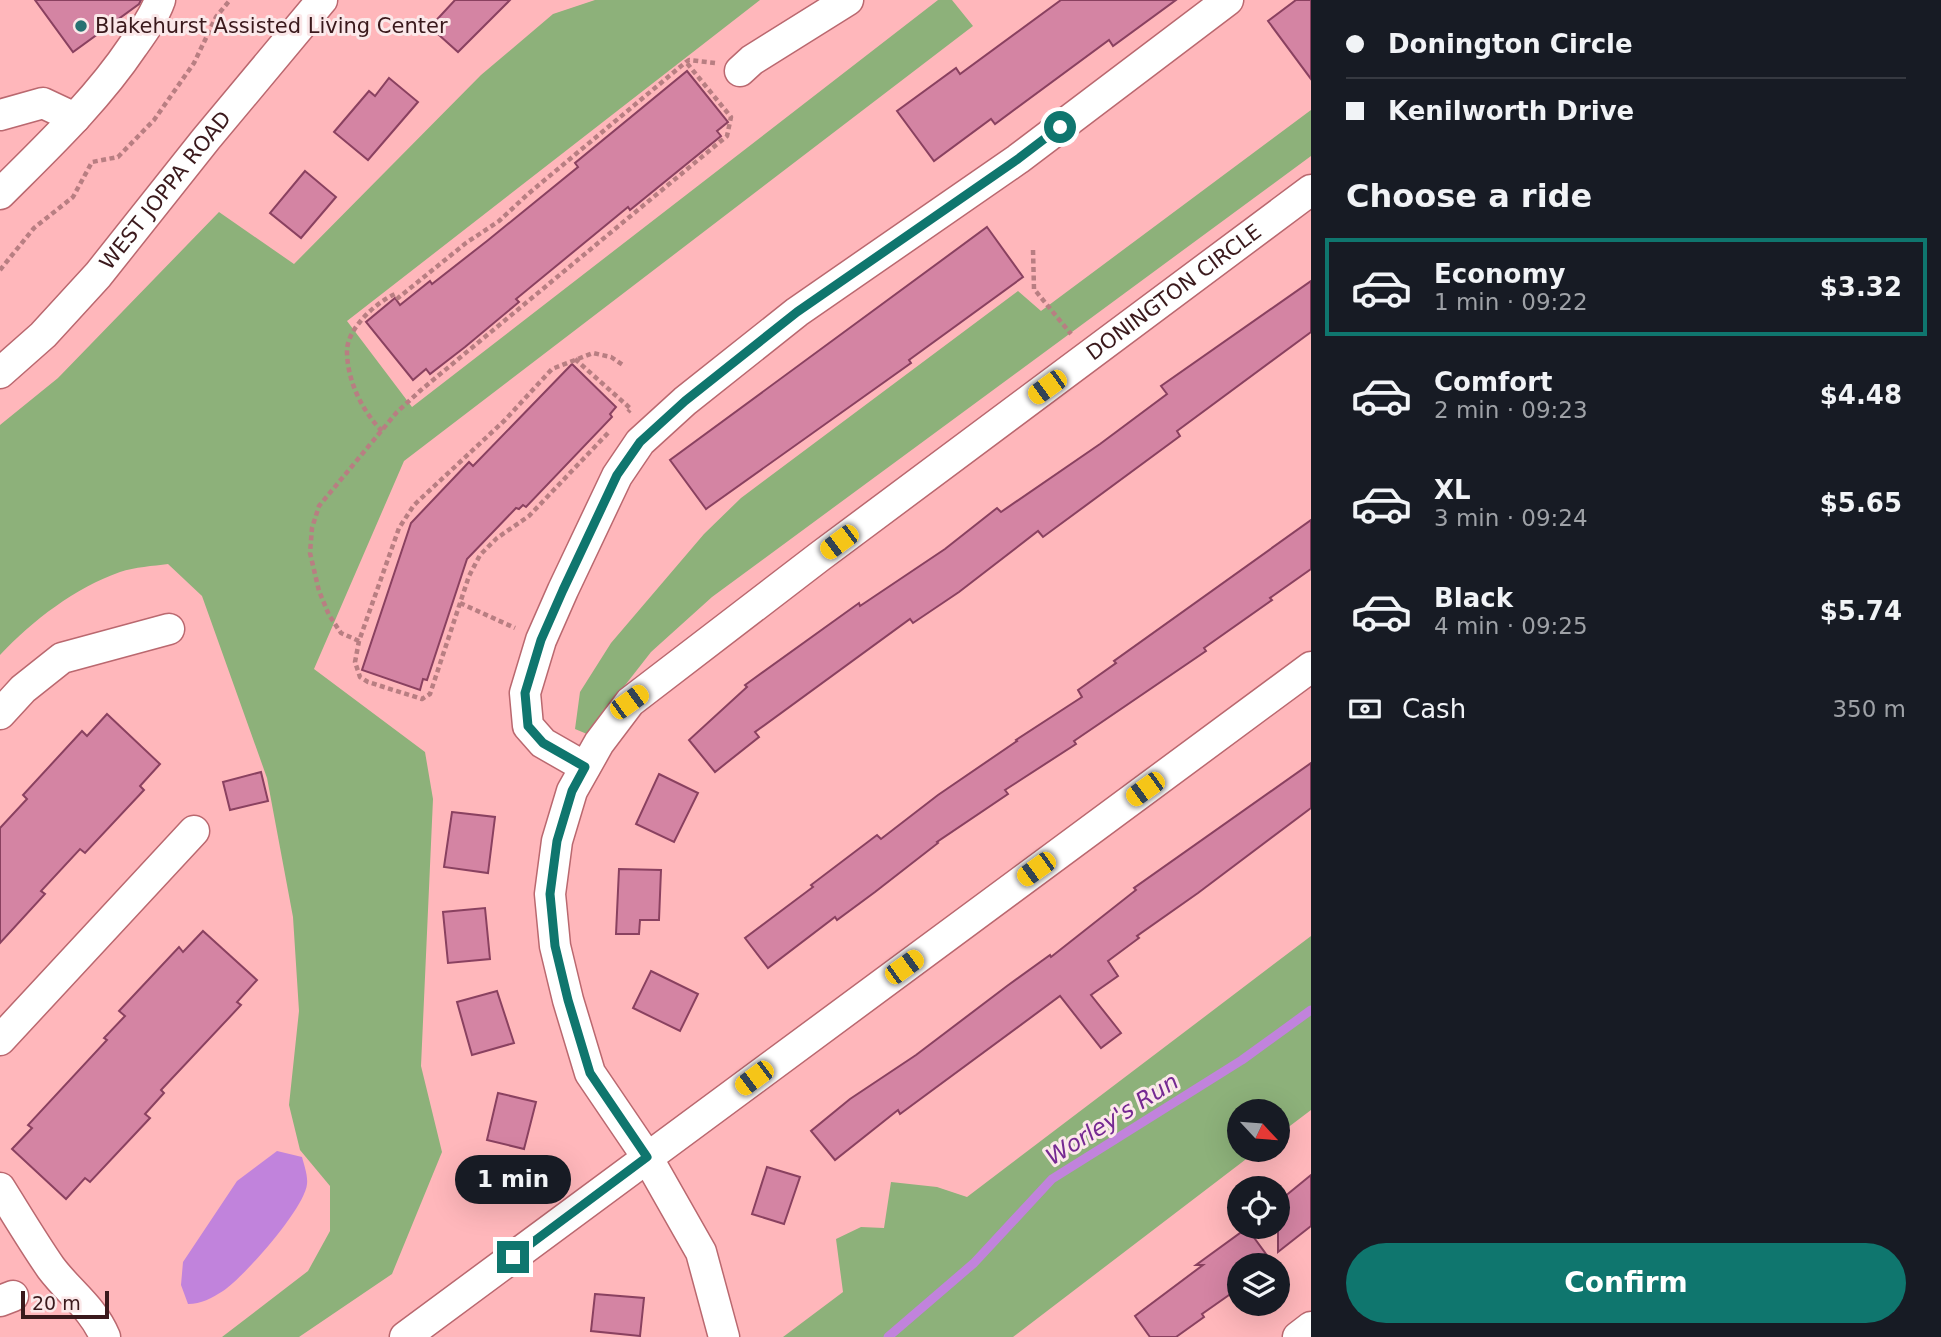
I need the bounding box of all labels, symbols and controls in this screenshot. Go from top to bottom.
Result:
place label: Blakehurst Assisted Living Center [95,14,448,38]
marker: Blakehurst Assisted Living Center [73,18,89,34]
text: Donington Circle [1388,29,1633,59]
text: Kenilworth Drive [1388,96,1634,126]
street label: WEST JOPPA ROAD [95,106,236,274]
route start [1044,111,1076,143]
text: Choose a ride [1346,177,1592,215]
street label: DONINGTON CIRCLE [1082,219,1266,365]
icon: car [1350,256,1413,319]
text: Economy [1434,259,1565,289]
text: $3.32 [1820,272,1902,302]
text: 1 min · 09:22 [1434,289,1588,315]
icon: car [1350,364,1413,427]
car [1024,366,1071,408]
text: Comfort [1434,367,1552,397]
text: $4.48 [1820,380,1902,410]
text: 2 min · 09:23 [1434,397,1588,423]
icon: car [1350,472,1413,535]
text: XL [1434,475,1471,505]
text: $5.65 [1820,488,1902,518]
text: 3 min · 09:24 [1434,505,1588,531]
car [816,521,863,563]
icon: car [1350,580,1413,643]
text: Black [1434,583,1513,613]
text: $5.74 [1820,596,1902,626]
text: 4 min · 09:25 [1434,613,1588,639]
car [606,681,653,723]
icon: cash [1346,690,1384,728]
text: Cash [1402,694,1466,724]
text: 350 m [1832,696,1906,722]
car [1122,768,1169,810]
car [1013,848,1060,890]
car [881,946,928,988]
car [731,1057,778,1099]
water label: Worley's Run [1041,1068,1183,1170]
north arrow [1227,1099,1290,1162]
map controls [1227,1099,1290,1316]
callout: 1 min [455,1156,571,1204]
text: 1 min [477,1166,549,1192]
button: locate [1227,1176,1290,1239]
route end [497,1241,529,1273]
button: Confirm [1346,1243,1906,1323]
button: layers [1227,1253,1290,1316]
scale bar [21,1288,108,1320]
text: 20 m [32,1292,81,1314]

